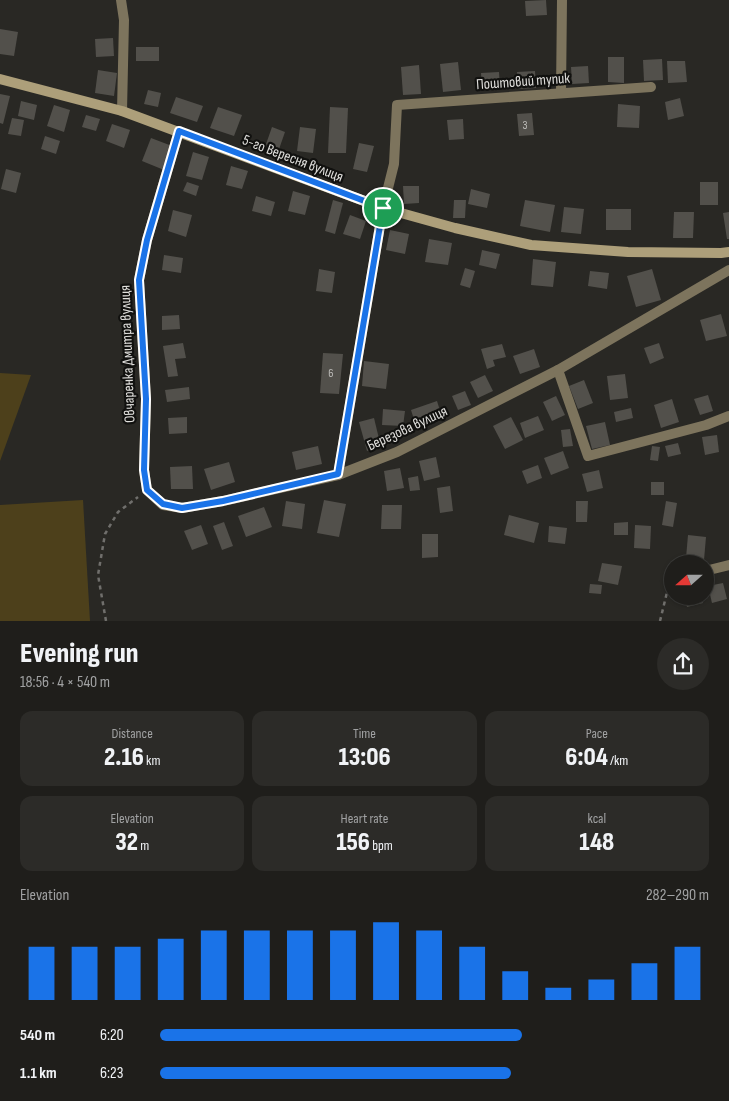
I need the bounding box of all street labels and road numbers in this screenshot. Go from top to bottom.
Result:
street label: Поштовий тупик [475,69,571,94]
street label: 5-го Вересня вулиця [240,130,346,186]
street label: Овчаренка Дмитра вулиця [116,285,139,423]
street label: Березова вулиця [364,402,451,455]

